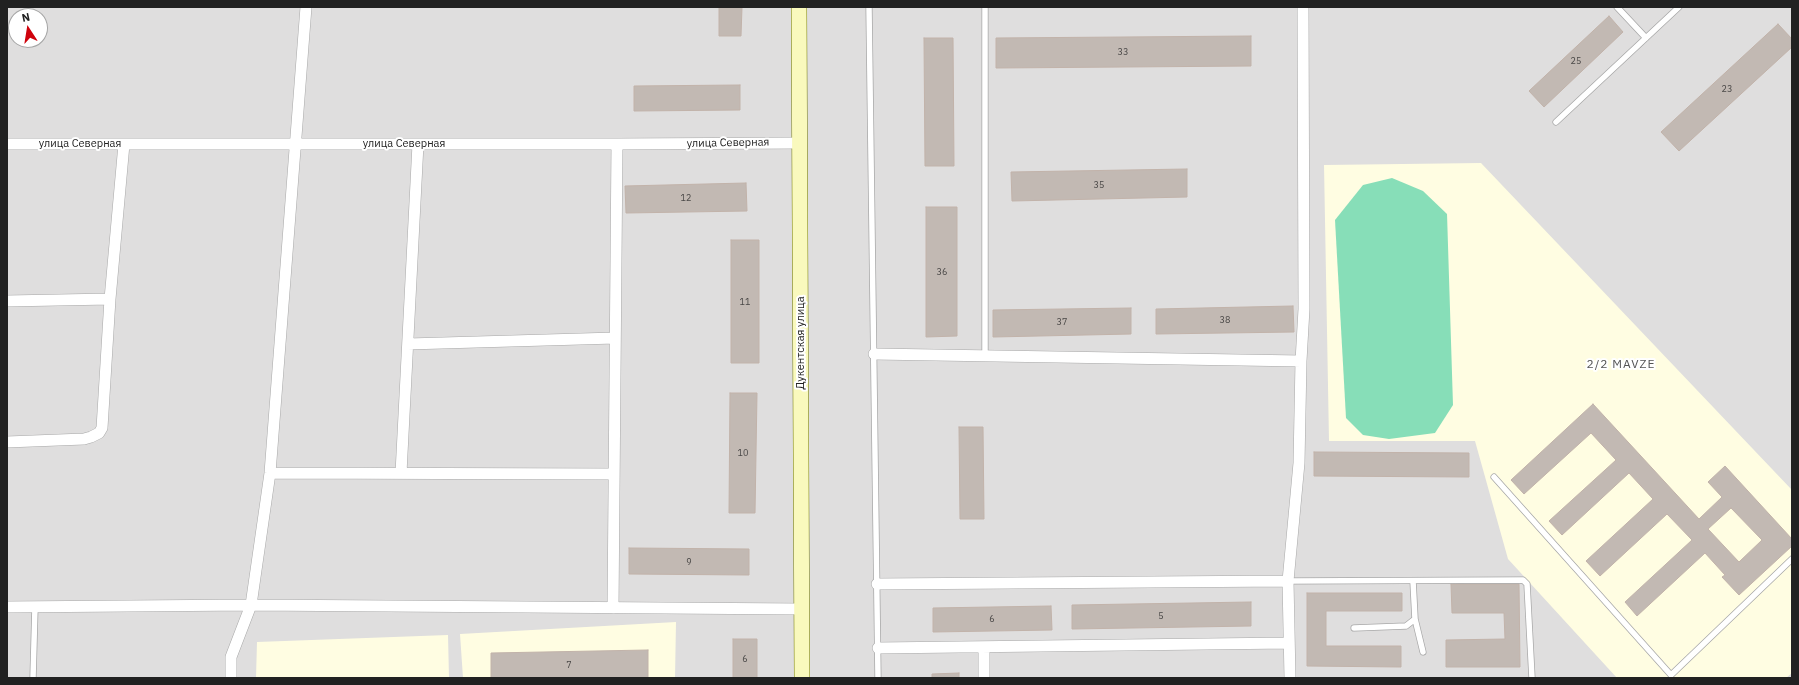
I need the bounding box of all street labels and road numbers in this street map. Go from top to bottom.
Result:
street label: улица Северная [687,136,769,150]
street label: улица Северная [39,137,121,151]
street label: улица Северная [363,137,445,151]
street label: Дукентская улица [794,296,808,390]

